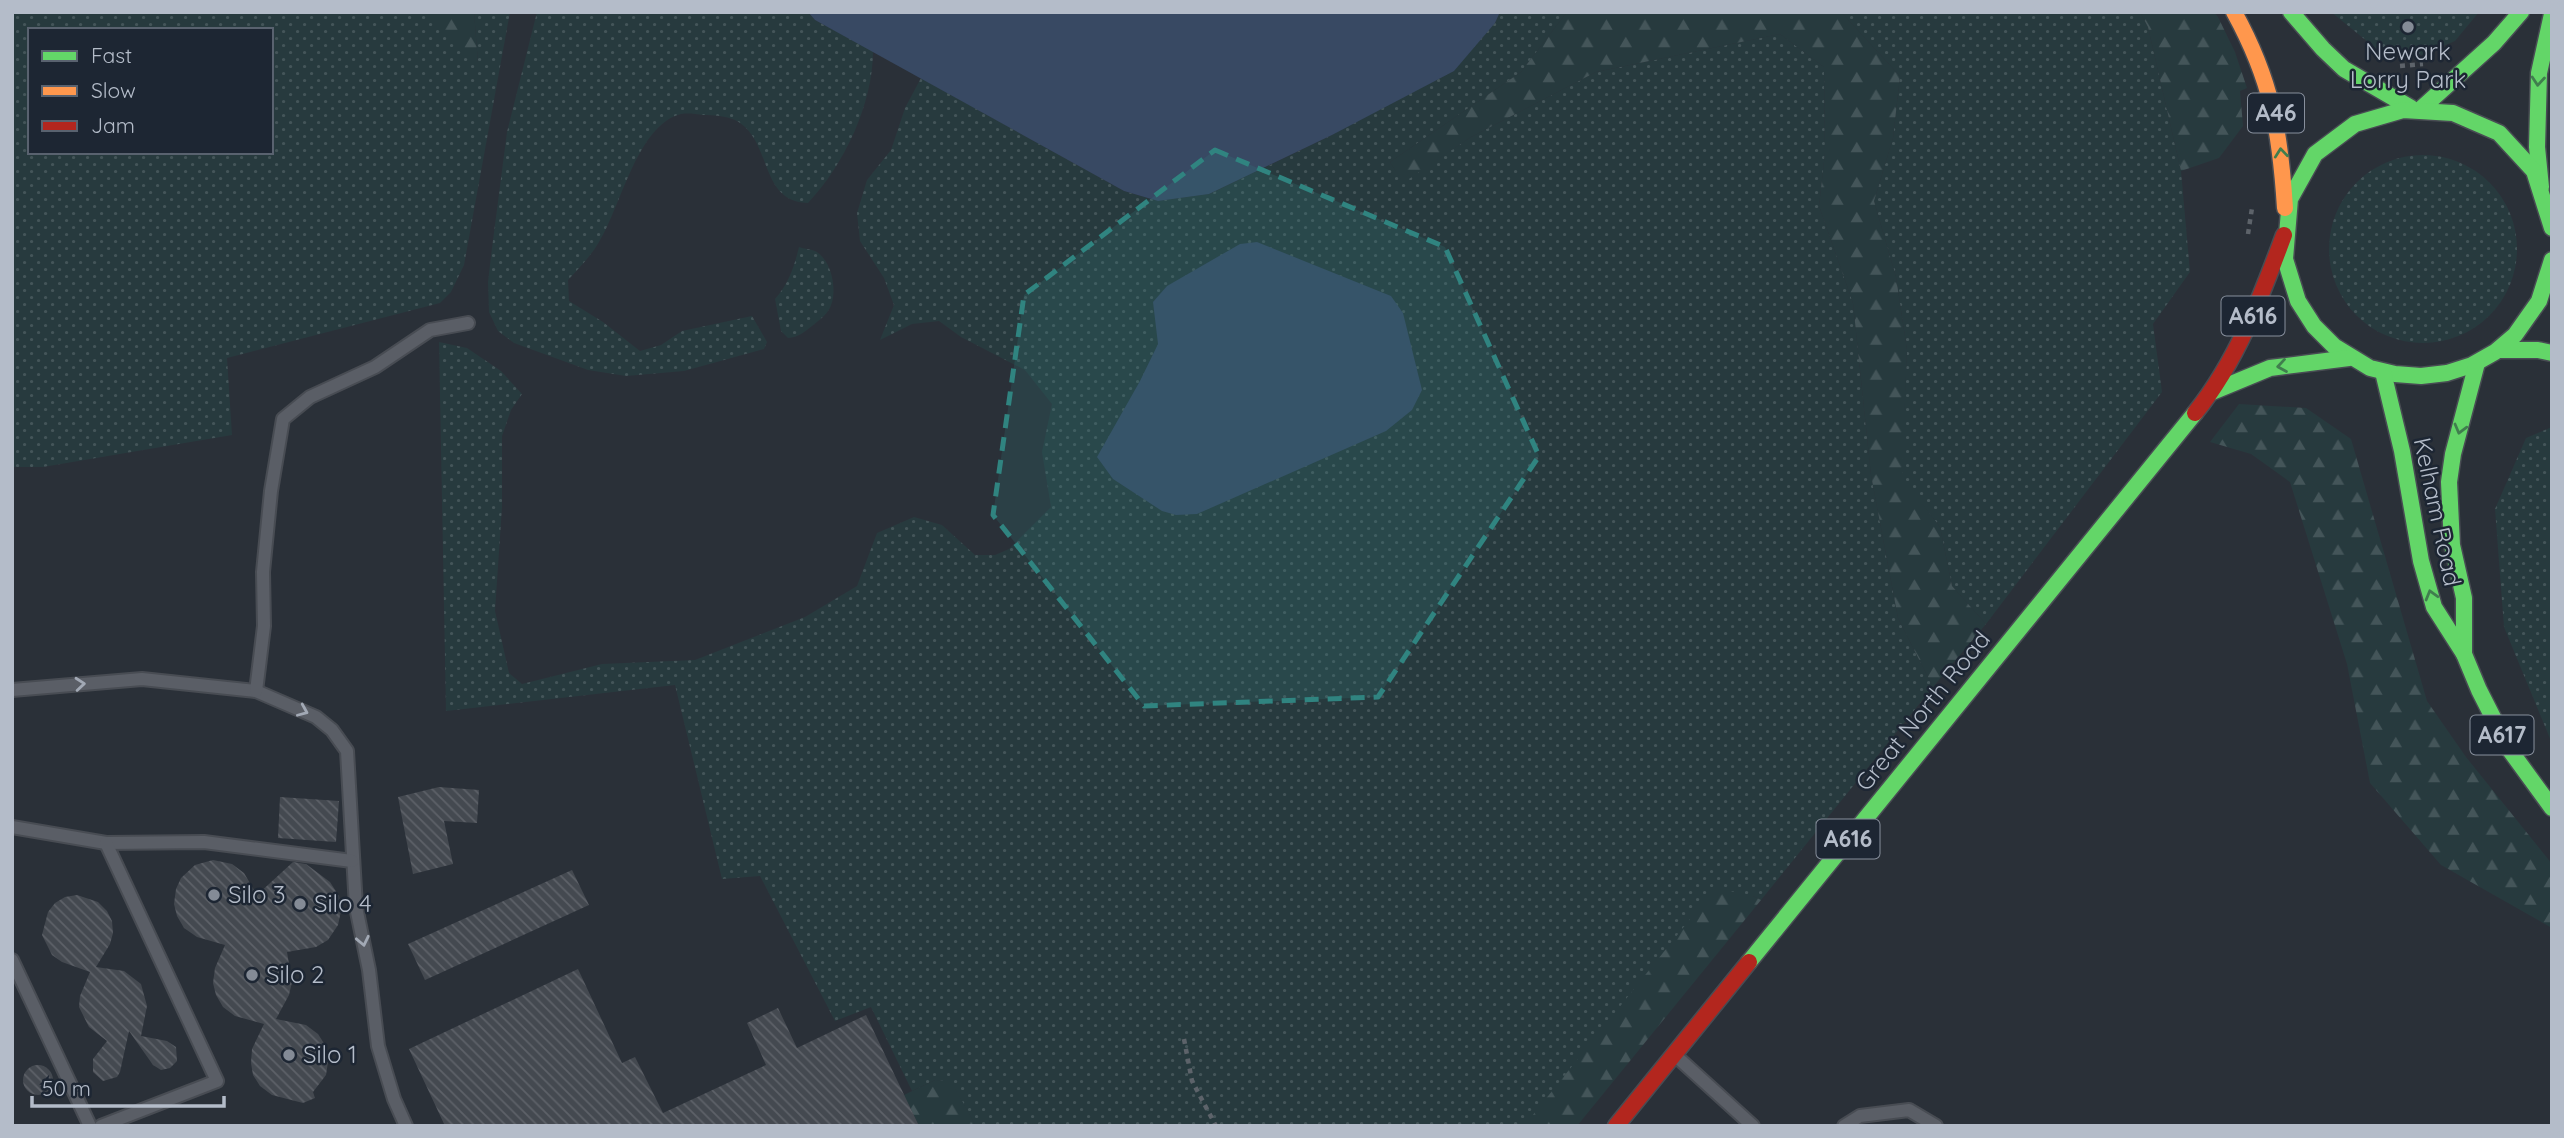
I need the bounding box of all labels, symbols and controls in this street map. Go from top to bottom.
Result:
marker: Newark Lorry Park [2400,19,2416,35]
legend [28,28,273,154]
place label: Newark Lorry Park [2350,36,2466,94]
text: Fast [91,42,132,68]
one-way arrow [2531,76,2546,87]
text: Slow [91,77,136,103]
road number: A46 [2248,94,2304,132]
text: Jam [91,112,135,138]
one-way arrow [2274,147,2289,158]
road number: A616 [2222,296,2284,336]
one-way arrow [2276,358,2288,373]
one-way arrow [2453,423,2468,435]
street label: Kelham Road [2408,435,2468,589]
one-way arrow [2424,589,2439,601]
street label: Great North Road [1848,624,1996,796]
one-way arrow [75,677,86,692]
one-way arrow [295,703,308,717]
road number: A617 [2470,716,2534,754]
road number: A616 [1816,820,1880,859]
place label: Silo 3 [228,879,286,909]
marker: Silo 3 [206,887,222,903]
place label: Silo 4 [314,888,372,918]
marker: Silo 4 [292,896,308,912]
one-way arrow [355,935,369,947]
place label: Silo 2 [266,959,324,989]
marker: Silo 2 [244,967,260,983]
place label: Silo 1 [303,1039,357,1069]
marker: Silo 1 [281,1047,297,1063]
scale bar [32,1064,224,1108]
text: 50 m [42,1075,91,1101]

